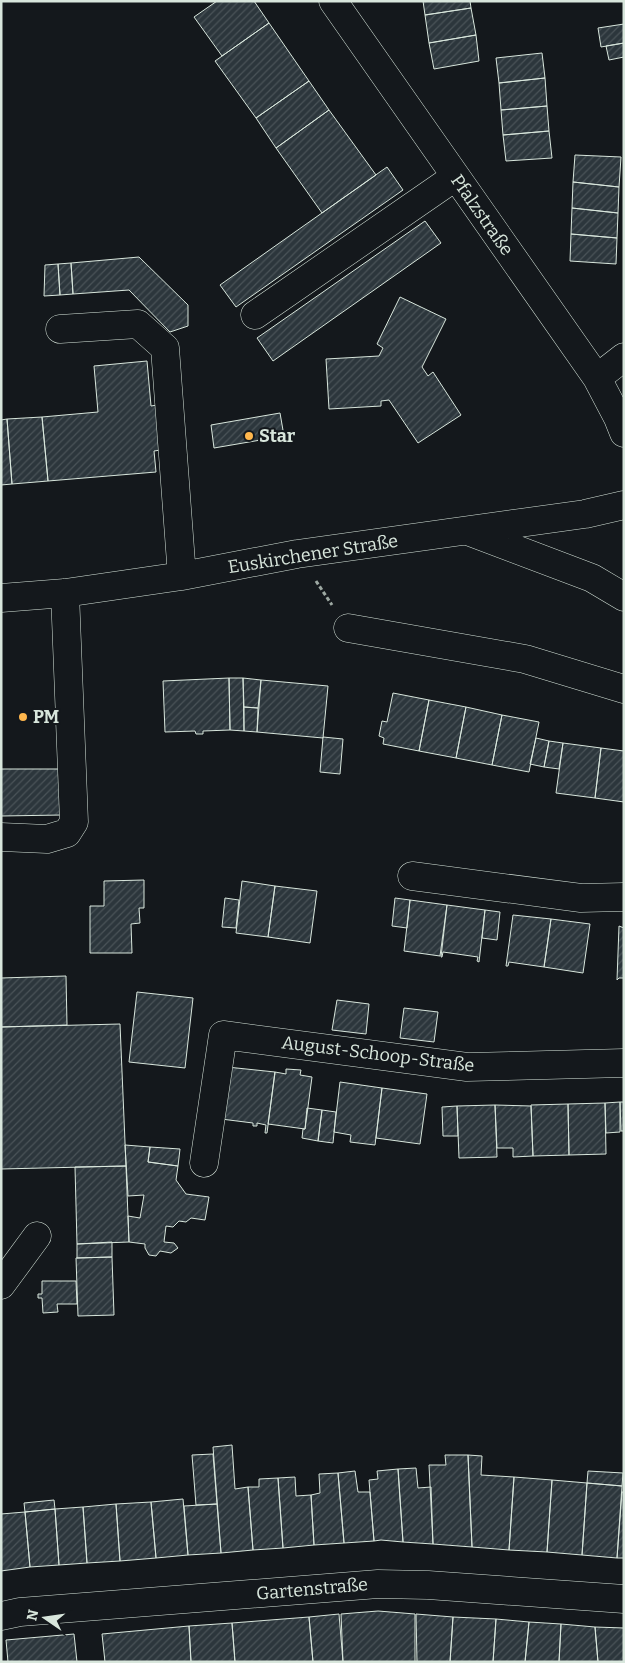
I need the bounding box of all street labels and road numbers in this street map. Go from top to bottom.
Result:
street label: Pfalzstraße [446,170,518,260]
street label: Euskirchener Straße [226,530,400,578]
street label: August-Schoop-Straße [280,1031,476,1077]
street label: Gartenstraße [255,1573,369,1605]

